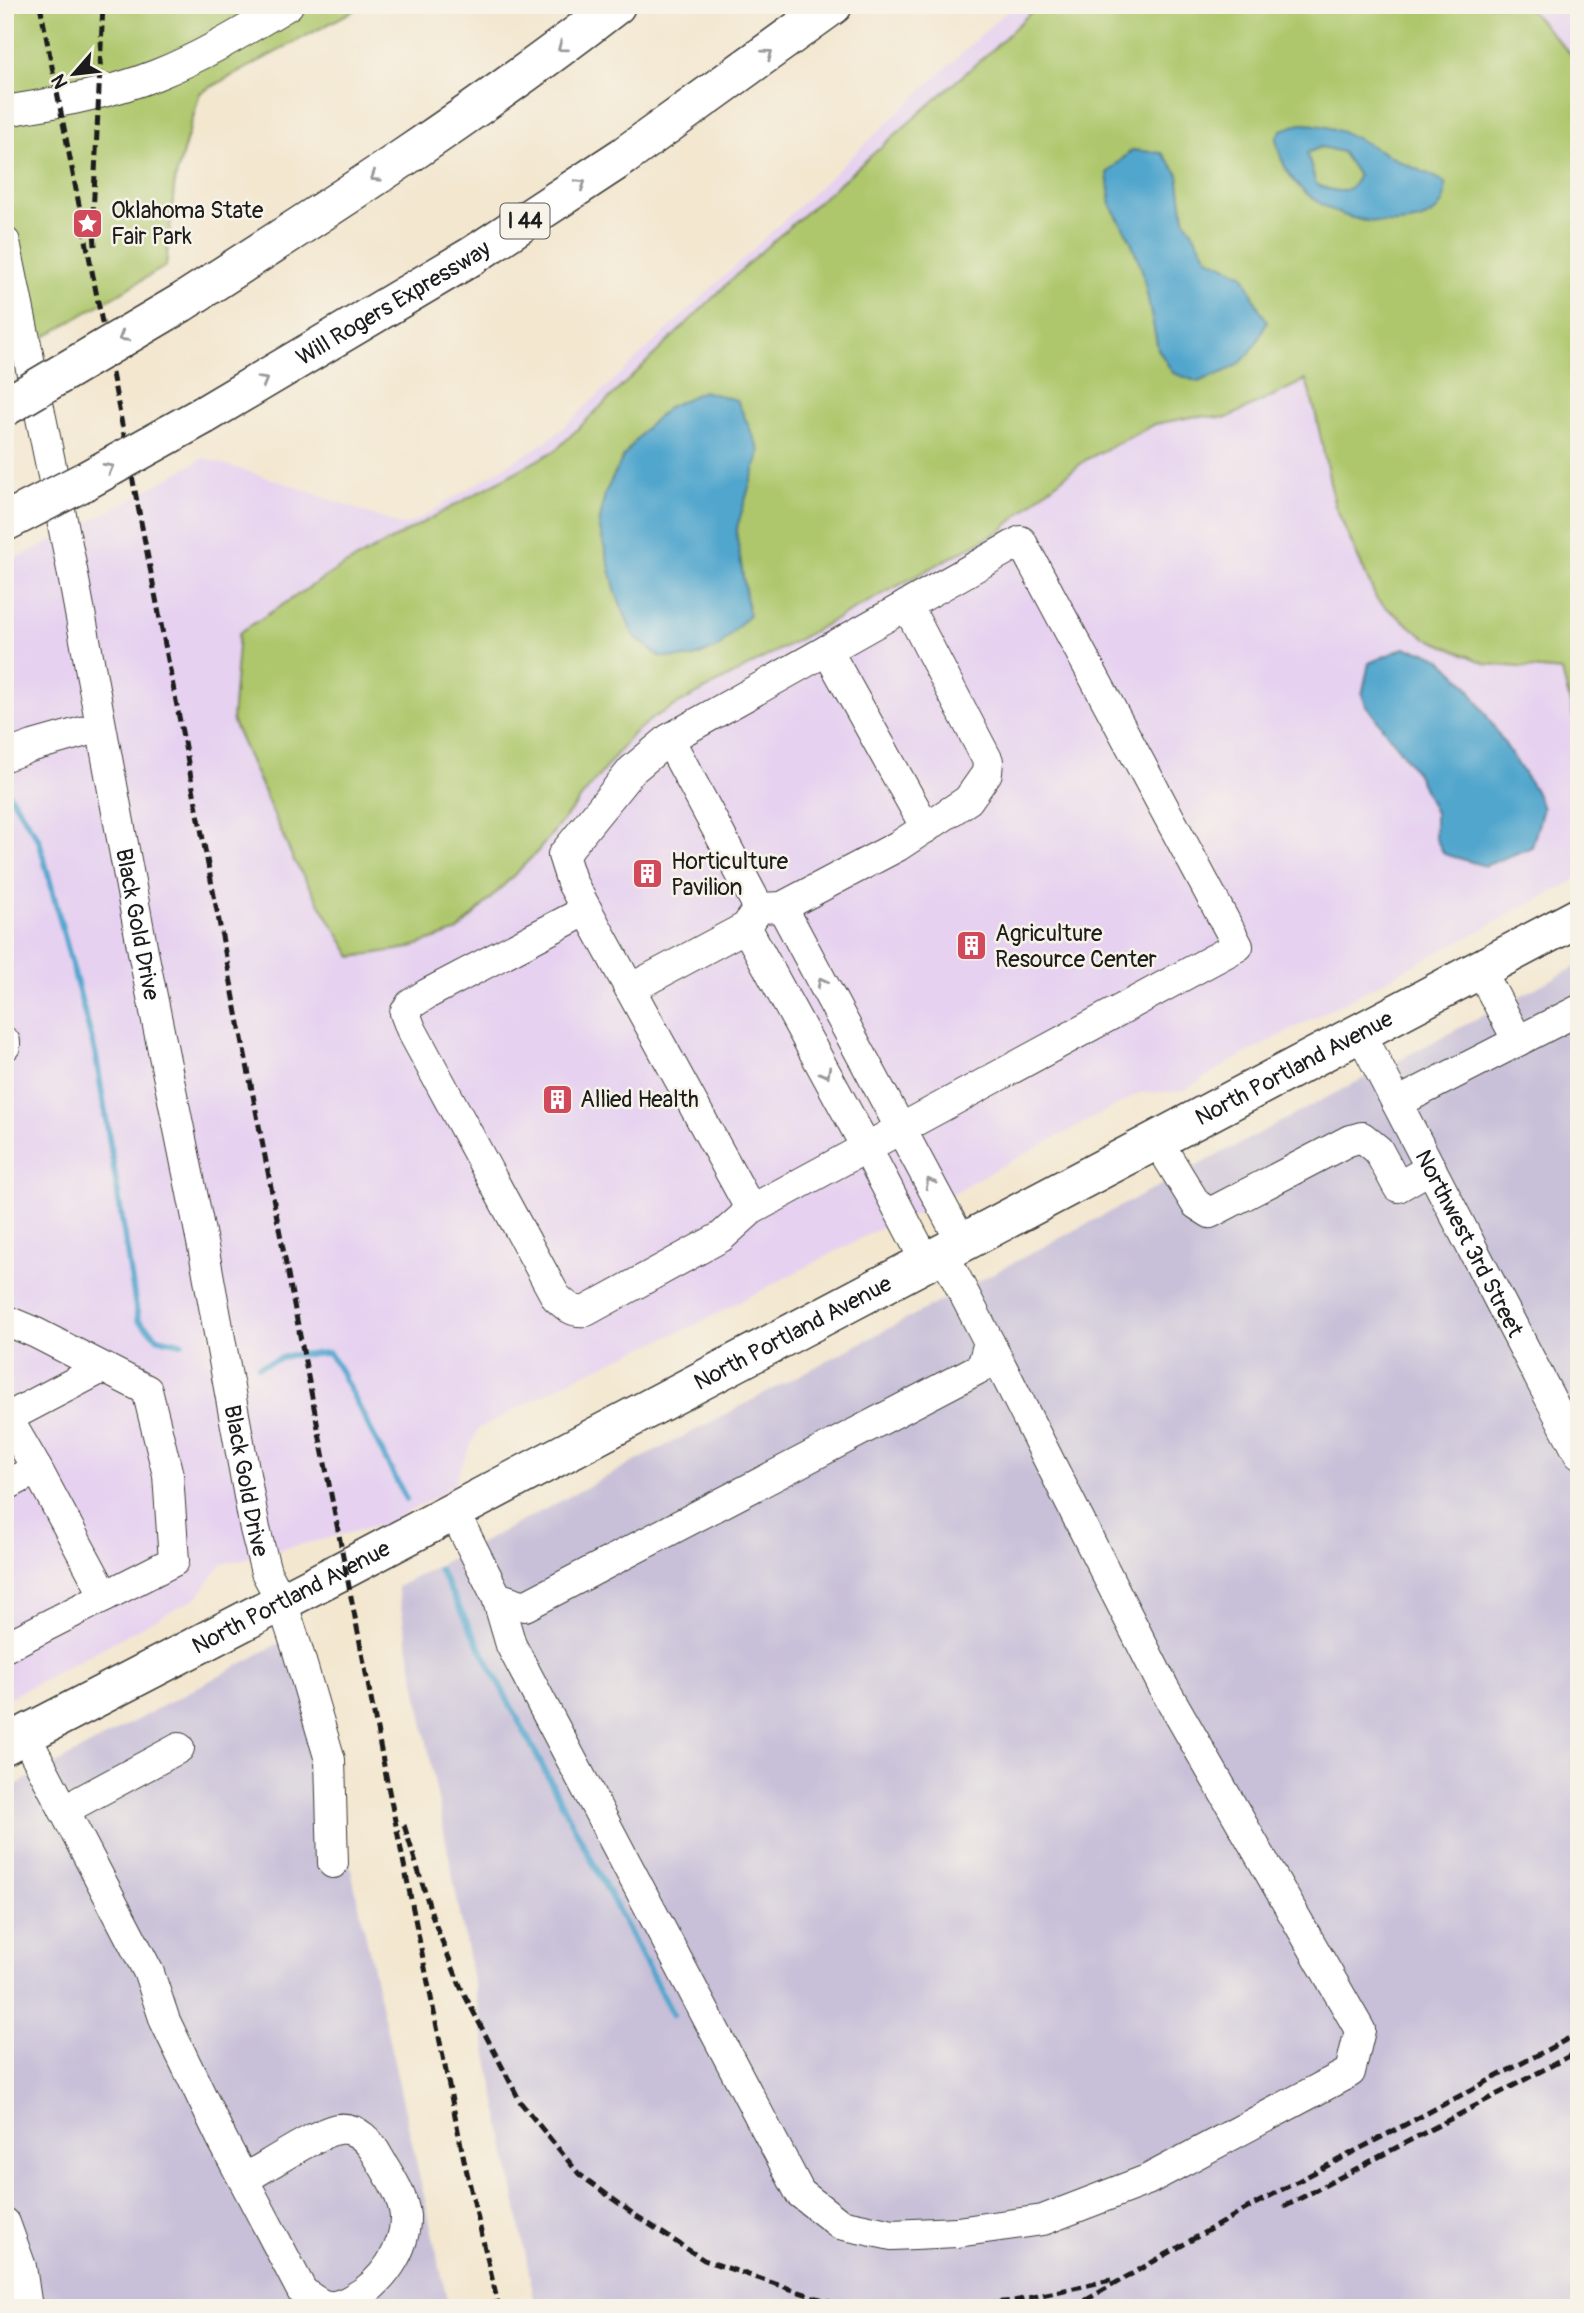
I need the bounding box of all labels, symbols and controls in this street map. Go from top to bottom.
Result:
north arrow [38,38,108,108]
one-way arrow [557,39,570,51]
one-way arrow [760,50,773,62]
text: N [46,70,73,93]
one-way arrow [370,169,383,182]
one-way arrow [574,180,587,193]
place label: Oklahoma State Fair Park [111,196,264,251]
road number: I 44 [500,204,550,238]
place icon: Oklahoma State Fair Park [71,206,105,240]
street label: Will Rogers Expressway [291,234,496,372]
one-way arrow [117,329,130,342]
one-way arrow [255,376,268,389]
one-way arrow [102,463,115,476]
street label: Black Gold Drive [109,846,167,1003]
place label: Horticulture Pavilion [671,847,789,902]
building icon: Horticulture Pavilion [631,857,665,891]
place label: Agriculture Resource Center [995,919,1157,974]
building icon: Agriculture Resource Center [955,929,989,963]
one-way arrow [817,977,831,990]
street label: North Portland Avenue [1190,1004,1398,1132]
one-way arrow [818,1066,831,1078]
building icon: Allied Health [540,1082,574,1116]
place label: Allied Health [580,1085,699,1114]
street label: Northwest 3rd Street [1409,1145,1530,1343]
one-way arrow [925,1177,939,1190]
street label: North Portland Avenue [689,1269,897,1397]
street label: Black Gold Drive [217,1402,276,1560]
street label: North Portland Avenue [187,1534,396,1661]

